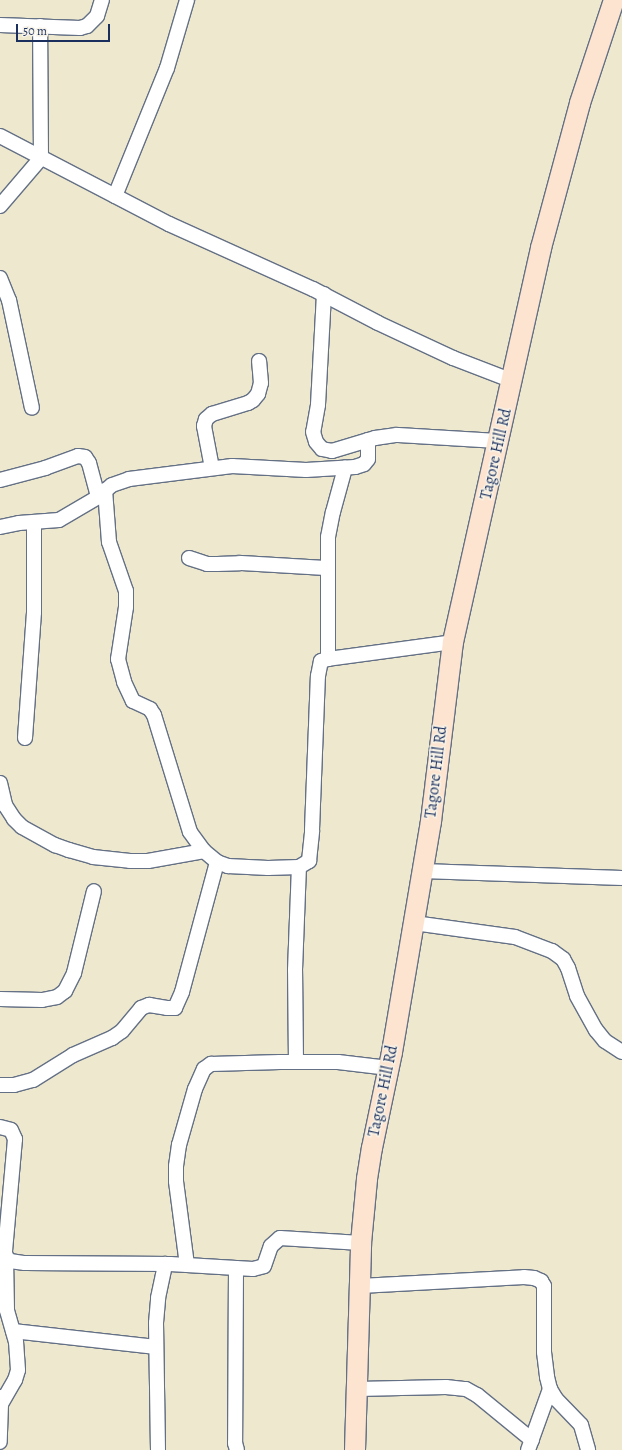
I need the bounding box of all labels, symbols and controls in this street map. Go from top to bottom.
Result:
scale bar [18,16,112,42]
text: 50 m [23,23,47,39]
street label: Tagore Hill Rd [476,407,516,501]
street label: Tagore Hill Rd [421,725,451,819]
street label: Tagore Hill Rd [364,1044,402,1138]

